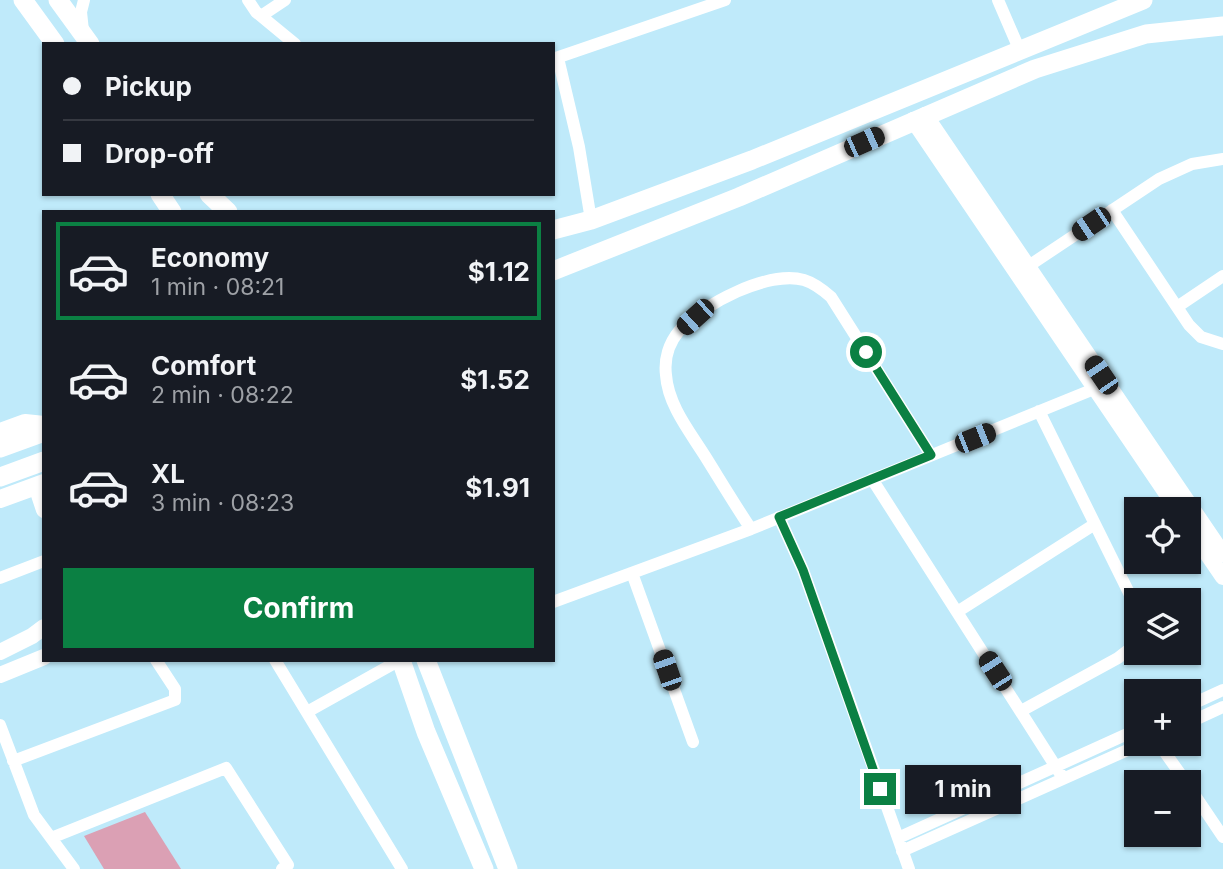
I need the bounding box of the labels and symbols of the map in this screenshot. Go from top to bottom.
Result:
car [841,124,888,160]
car [1068,204,1115,244]
car [673,295,718,339]
route start [850,336,882,368]
car [1081,352,1122,398]
car [952,420,999,456]
car [651,647,684,693]
car [975,648,1016,694]
callout: 1 min [904,764,1020,814]
route end [864,773,896,805]

